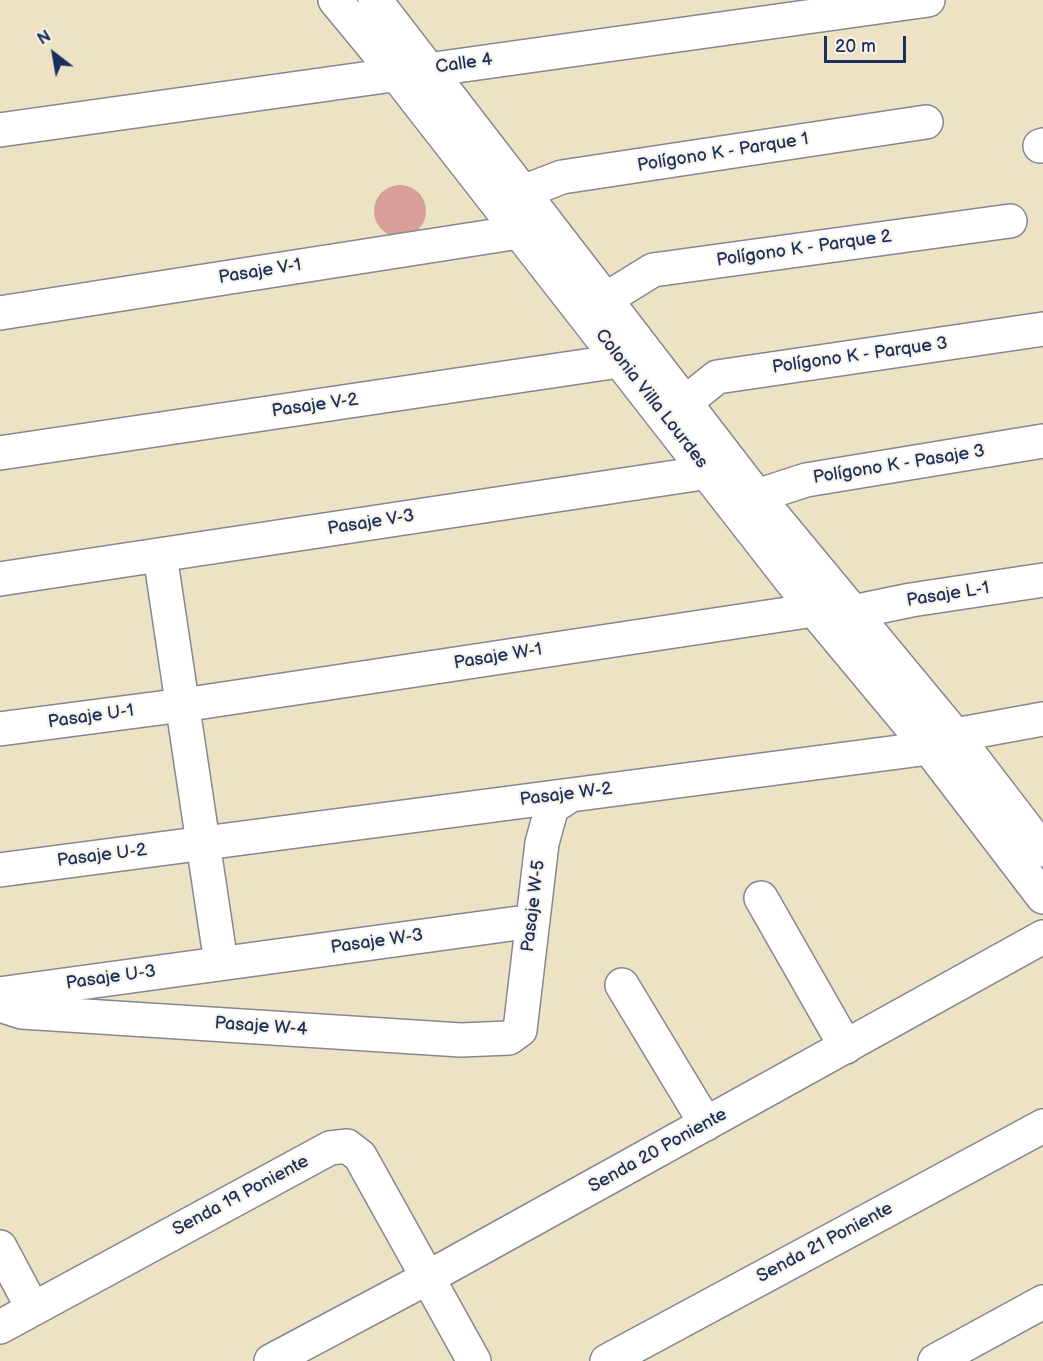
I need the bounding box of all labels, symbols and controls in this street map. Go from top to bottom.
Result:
north arrow [24,24,84,84]
scale bar [827,24,910,62]
text: N [34,27,55,49]
text: 20 m [835,36,876,57]
street label: Calle 4 [434,49,494,79]
street label: Polígono K - Parque 1 [636,129,810,177]
street label: Polígono K - Parque 2 [715,226,893,272]
street label: Pasaje V-1 [217,255,303,289]
street label: Colonia Villa Lourdes [590,325,712,473]
street label: Polígono K - Parque 3 [771,333,949,379]
street label: Pasaje V-2 [270,389,360,423]
street label: Polígono K - Pasaje 3 [812,441,986,489]
street label: Pasaje V-3 [326,505,416,541]
street label: Pasaje L-1 [905,578,991,612]
street label: Pasaje W-1 [452,639,544,675]
street label: Pasaje U-1 [47,700,135,734]
street label: Pasaje W-2 [519,779,613,811]
street label: Pasaje U-2 [56,840,148,872]
street label: Pasaje W-5 [518,859,550,953]
street label: Pasaje W-3 [329,925,425,959]
street label: Pasaje U-3 [65,961,157,995]
street label: Pasaje W-4 [214,1013,308,1041]
street label: Senda 20 Poniente [585,1104,731,1198]
street label: Senda 19 Poniente [169,1151,313,1241]
street label: Senda 21 Poniente [753,1198,897,1288]

